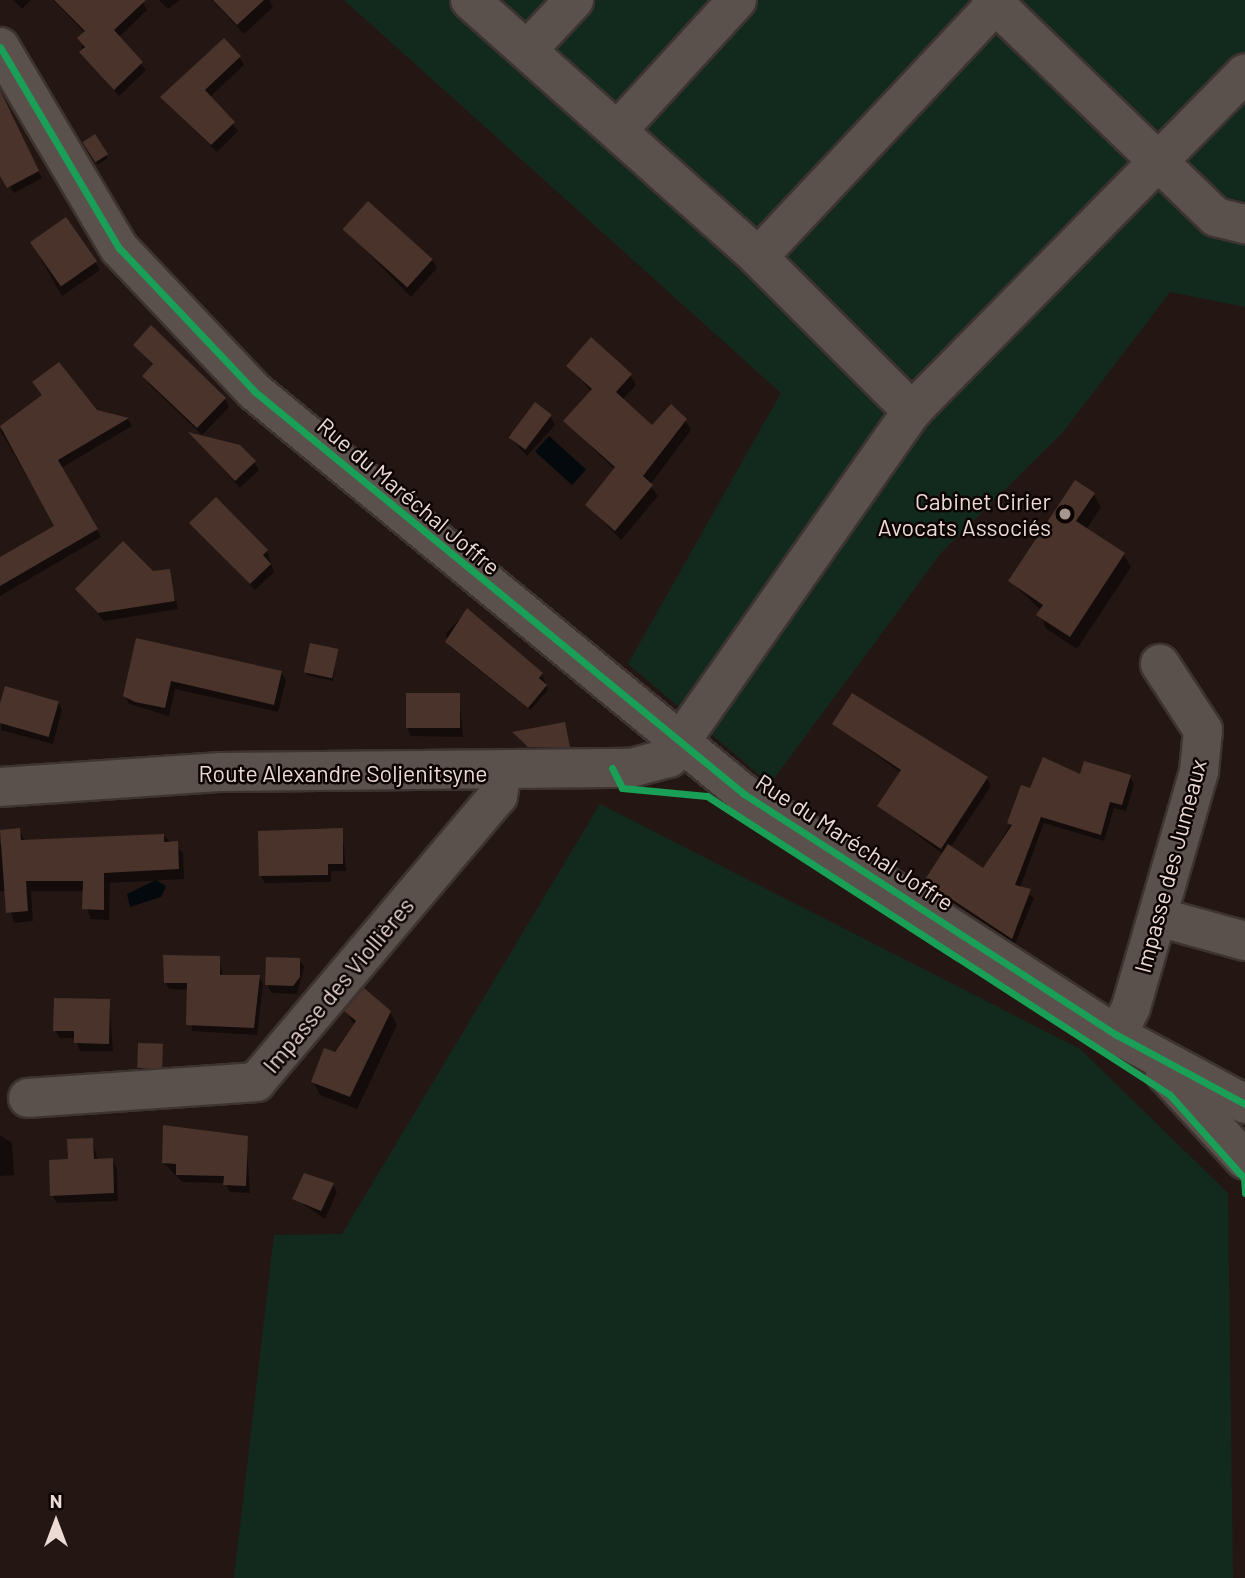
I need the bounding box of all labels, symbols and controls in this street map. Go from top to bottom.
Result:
street label: Rue du Maréchal Joffre [312,412,506,580]
place label: Cabinet Cirier Avocats Associés [878,487,1051,541]
marker: Cabinet Cirier Avocats Associés [1057,506,1073,522]
street label: Impasse des Jumeaux [1128,756,1212,976]
street label: Route Alexandre Soljenitsyne [199,759,487,787]
street label: Rue du Maréchal Joffre [751,768,959,916]
street label: Impasse des Viollières [257,892,419,1078]
north arrow [21,1487,91,1557]
text: N [50,1489,62,1512]

